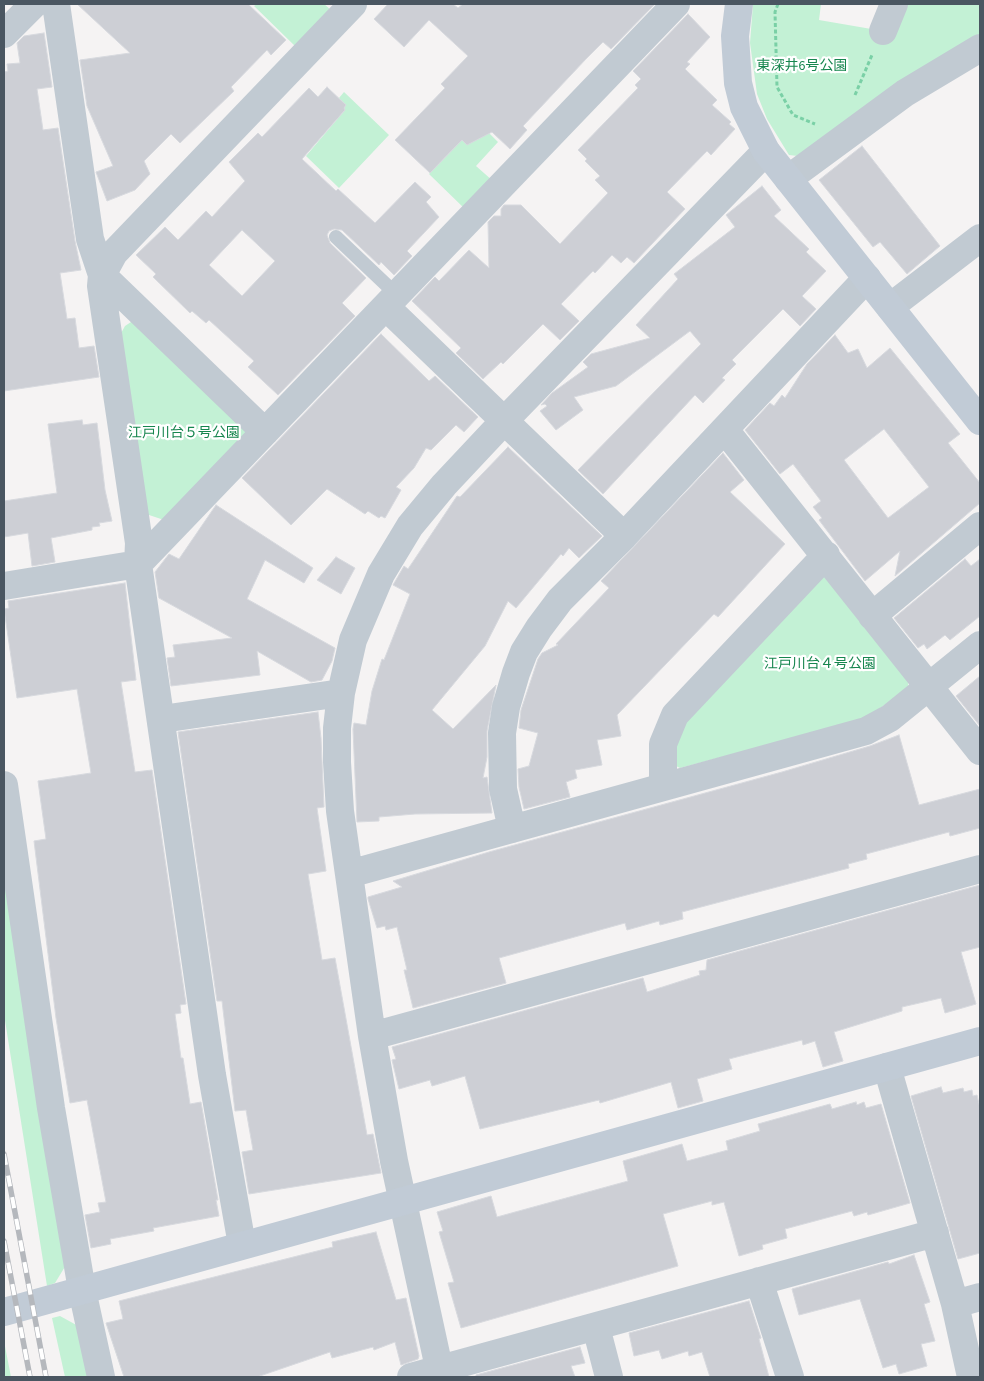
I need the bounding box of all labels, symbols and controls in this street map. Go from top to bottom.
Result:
park label: 東深井6号公園 [757,59,847,75]
park label: 江戸川台５号公園 [128,426,240,442]
park label: 江戸川台４号公園 [764,657,876,673]

